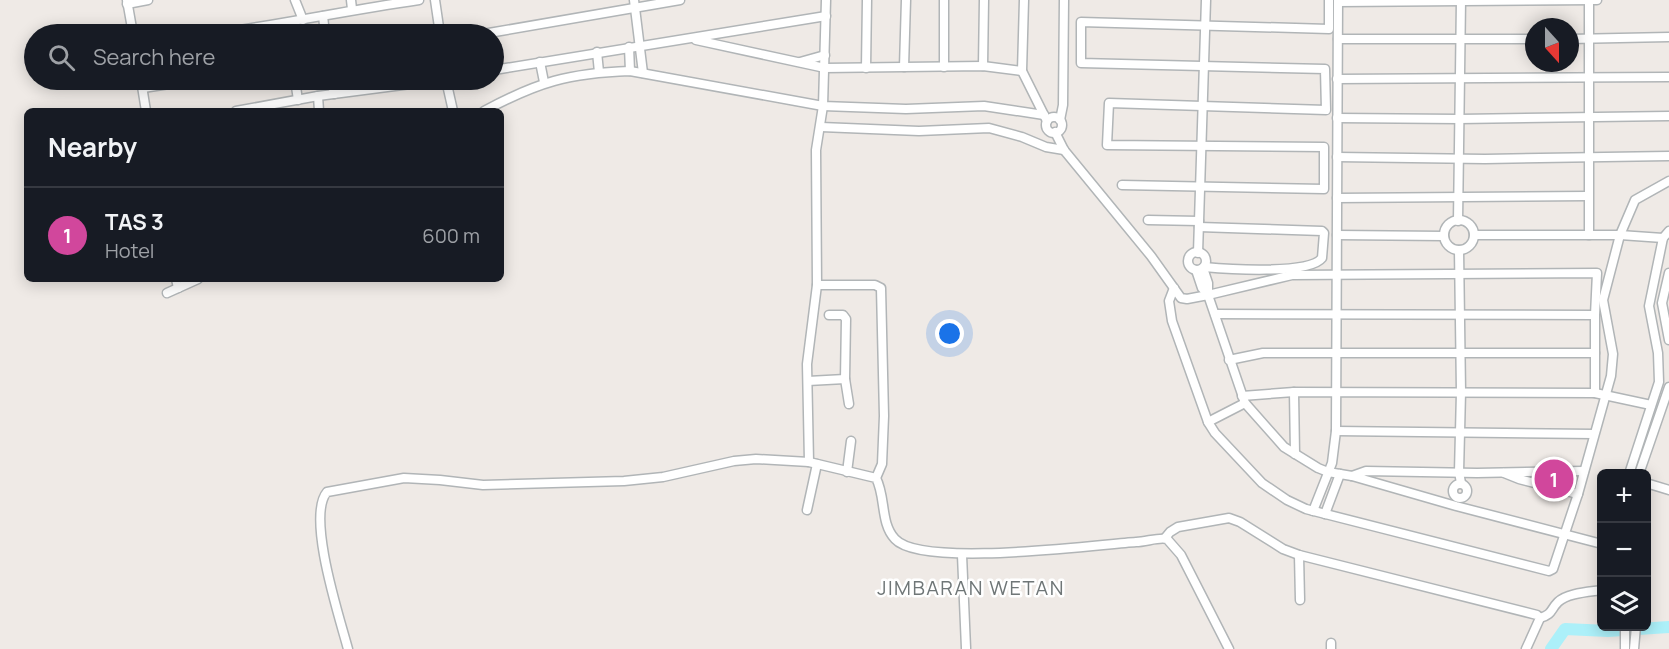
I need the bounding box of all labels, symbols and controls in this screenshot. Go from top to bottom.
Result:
north arrow [1525,18,1579,72]
search box [24,24,504,90]
icon: search [45,41,78,74]
text: Search here [93,42,215,72]
text: Nearby [48,129,137,165]
text: TAS 3 [105,207,164,237]
text: 1 [63,222,72,249]
text: 600 m [422,222,480,249]
text: Hotel [105,237,155,264]
your location [935,319,964,348]
pin: 1 [1534,456,1574,502]
map controls [1597,469,1651,631]
button: + [1597,469,1651,523]
button: − [1597,523,1651,577]
district label: JIMBARAN WETAN [877,574,1065,601]
button: layers [1597,577,1651,631]

